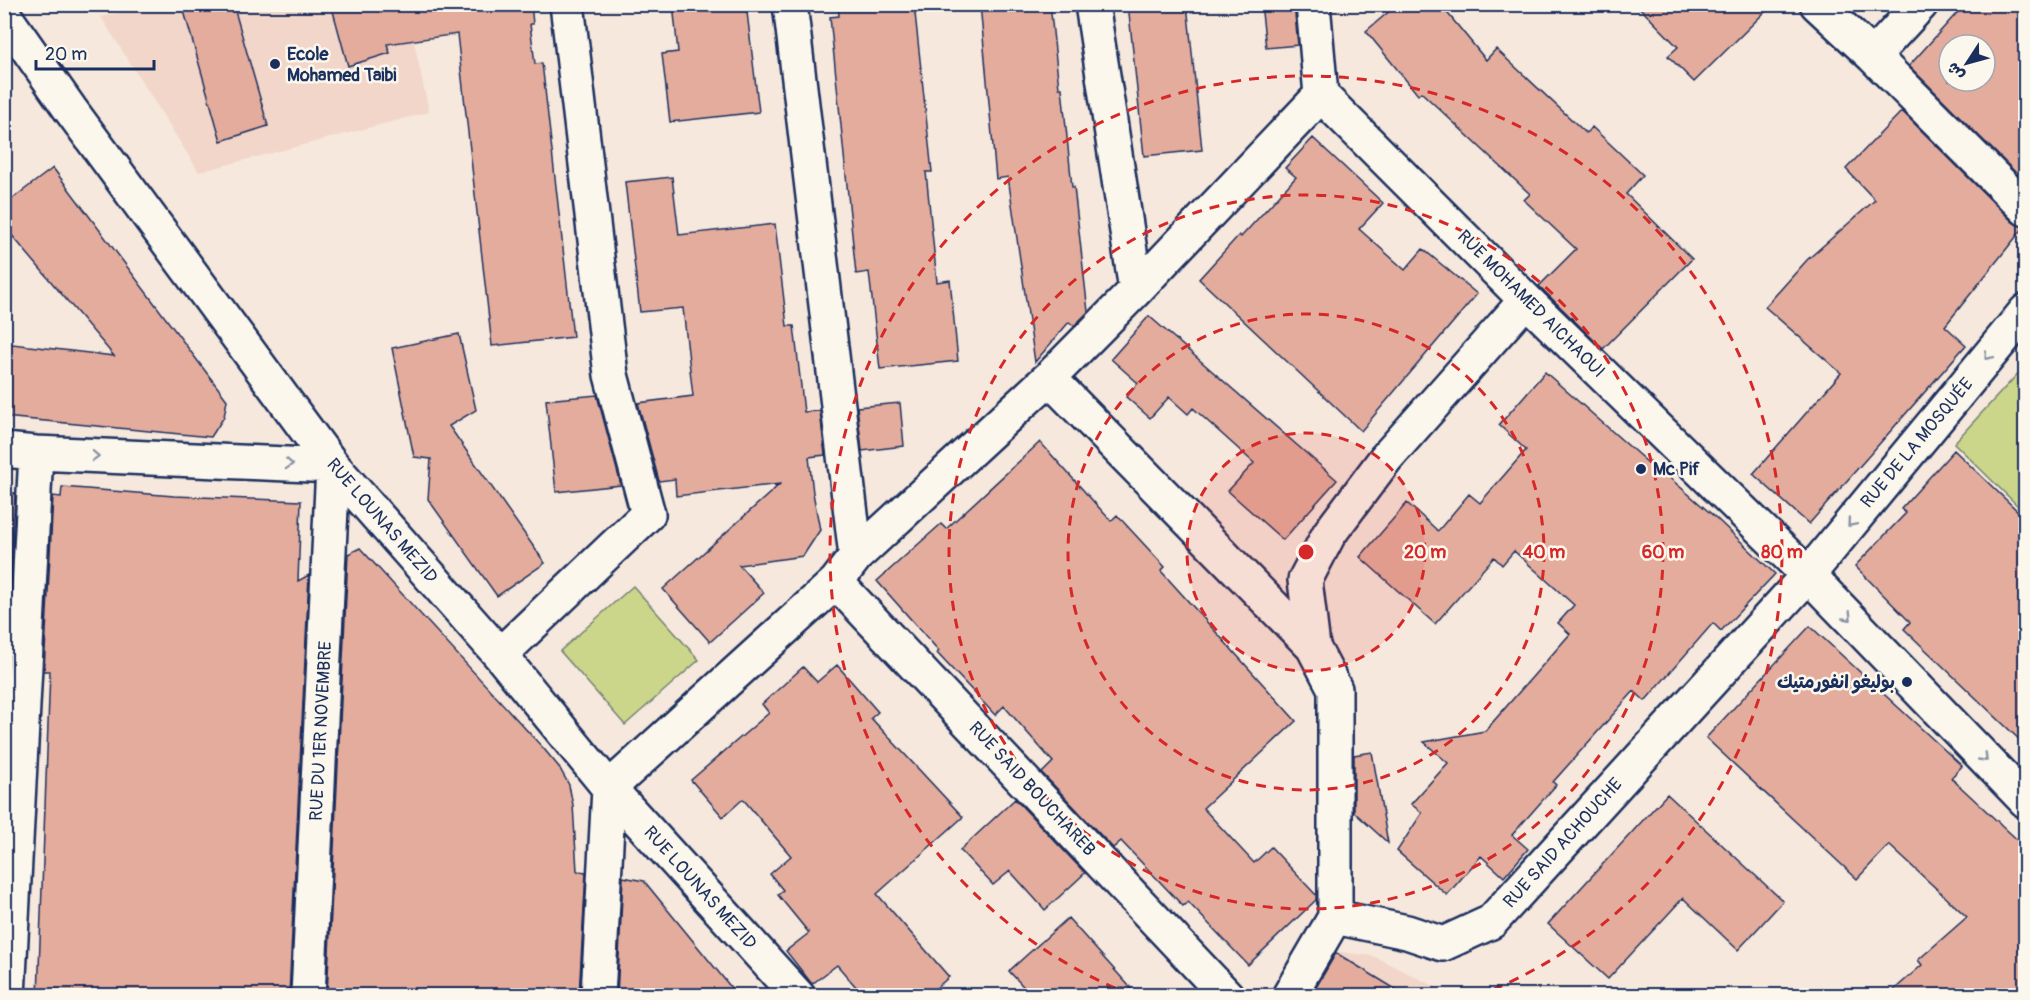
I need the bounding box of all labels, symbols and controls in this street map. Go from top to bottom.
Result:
scale bar [36,33,154,71]
north arrow [1937,33,1997,93]
text: 20 m [45,43,87,66]
place label: Ecole Mohamed Taibi [287,43,397,87]
marker: Ecole Mohamed Taibi [268,57,282,71]
text: ش [1942,58,1969,84]
street label: RUE MOHAMED AICHAOUI [1452,225,1610,383]
one-way arrow [1985,350,1996,361]
street label: RUE DE LA MOSQUÉE [1856,373,1978,513]
one-way arrow [90,449,99,462]
street label: RUE LOUNAS MEZID [321,454,443,588]
one-way arrow [285,458,294,471]
place label: Mc Pif [1653,458,1700,481]
marker: Mc Pif [1634,462,1648,476]
one-way arrow [1847,516,1858,527]
text: 20 m [1404,541,1446,564]
text: 40 m [1523,541,1565,564]
text: 60 m [1642,541,1684,564]
text: 80 m [1761,541,1803,564]
centre of rings [1296,542,1316,562]
one-way arrow [1841,611,1852,621]
street label: RUE DU 1ER NOVEMBRE [305,640,337,822]
place label: بوليغو انفورمتيك [1777,671,1895,694]
marker: بوليغو انفورمتيك [1900,675,1914,689]
street label: RUE SAID BOUCHAREB [964,717,1100,861]
one-way arrow [1976,750,1987,761]
street label: RUE SAID ACHOUCHE [1498,773,1628,913]
street label: RUE LOUNAS MEZID [638,821,762,955]

